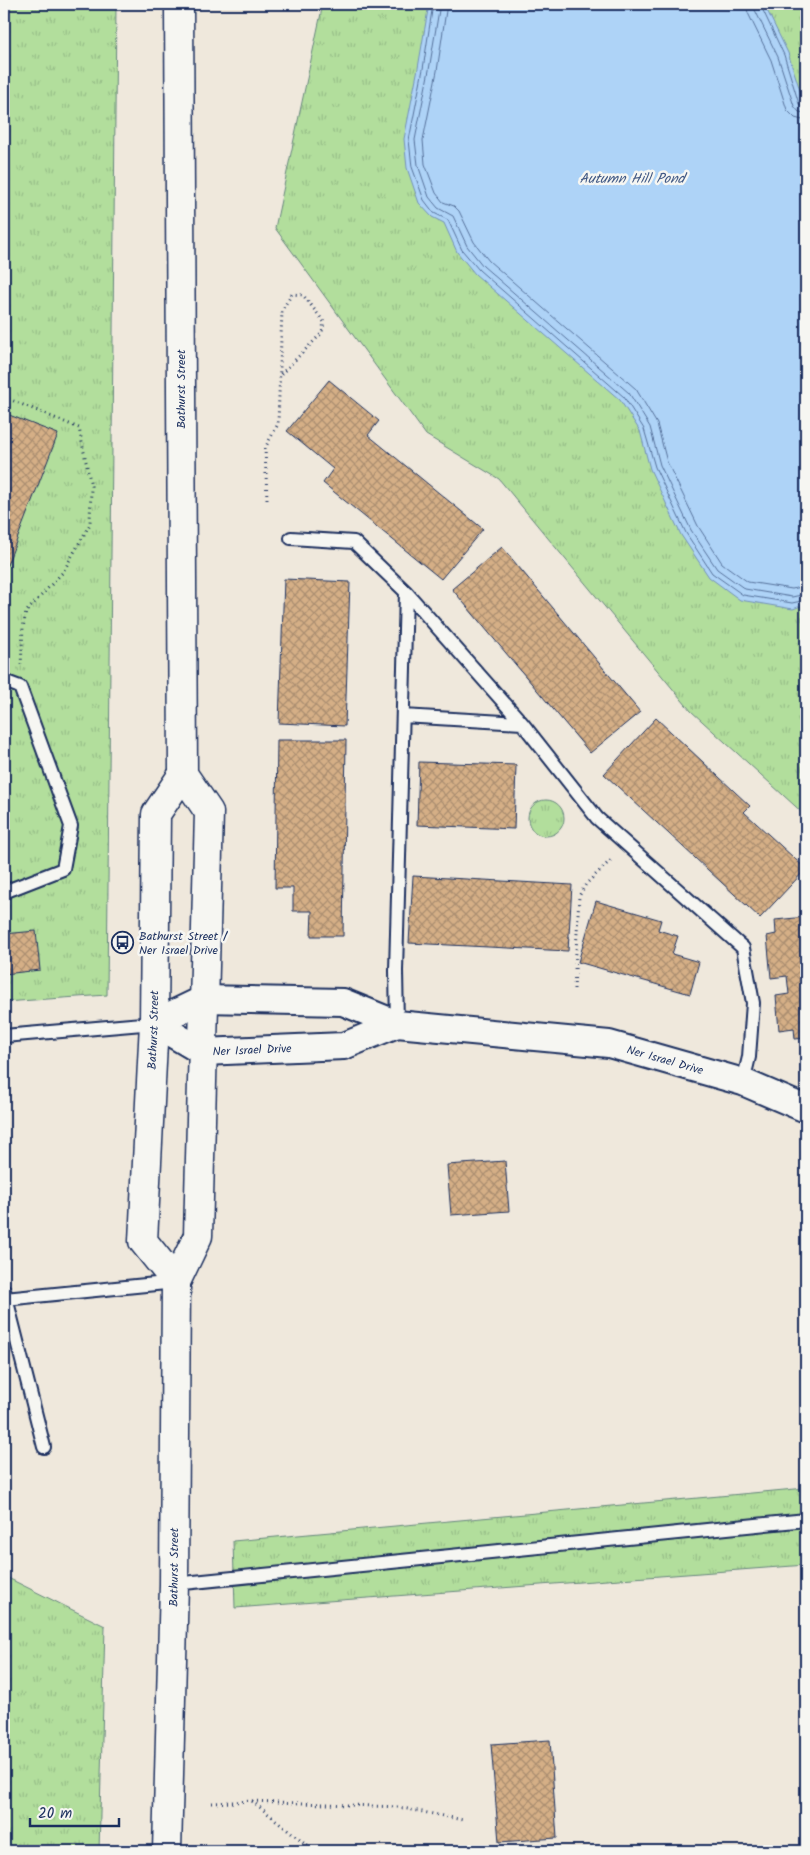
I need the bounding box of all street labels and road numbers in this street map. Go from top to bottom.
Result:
street label: Bathurst Street [172,349,191,429]
street label: Bathurst Street [142,990,164,1070]
street label: Ner Israel Drive [212,1039,293,1061]
street label: Ner Israel Drive [624,1040,706,1080]
street label: Bathurst Street [164,1527,184,1607]

